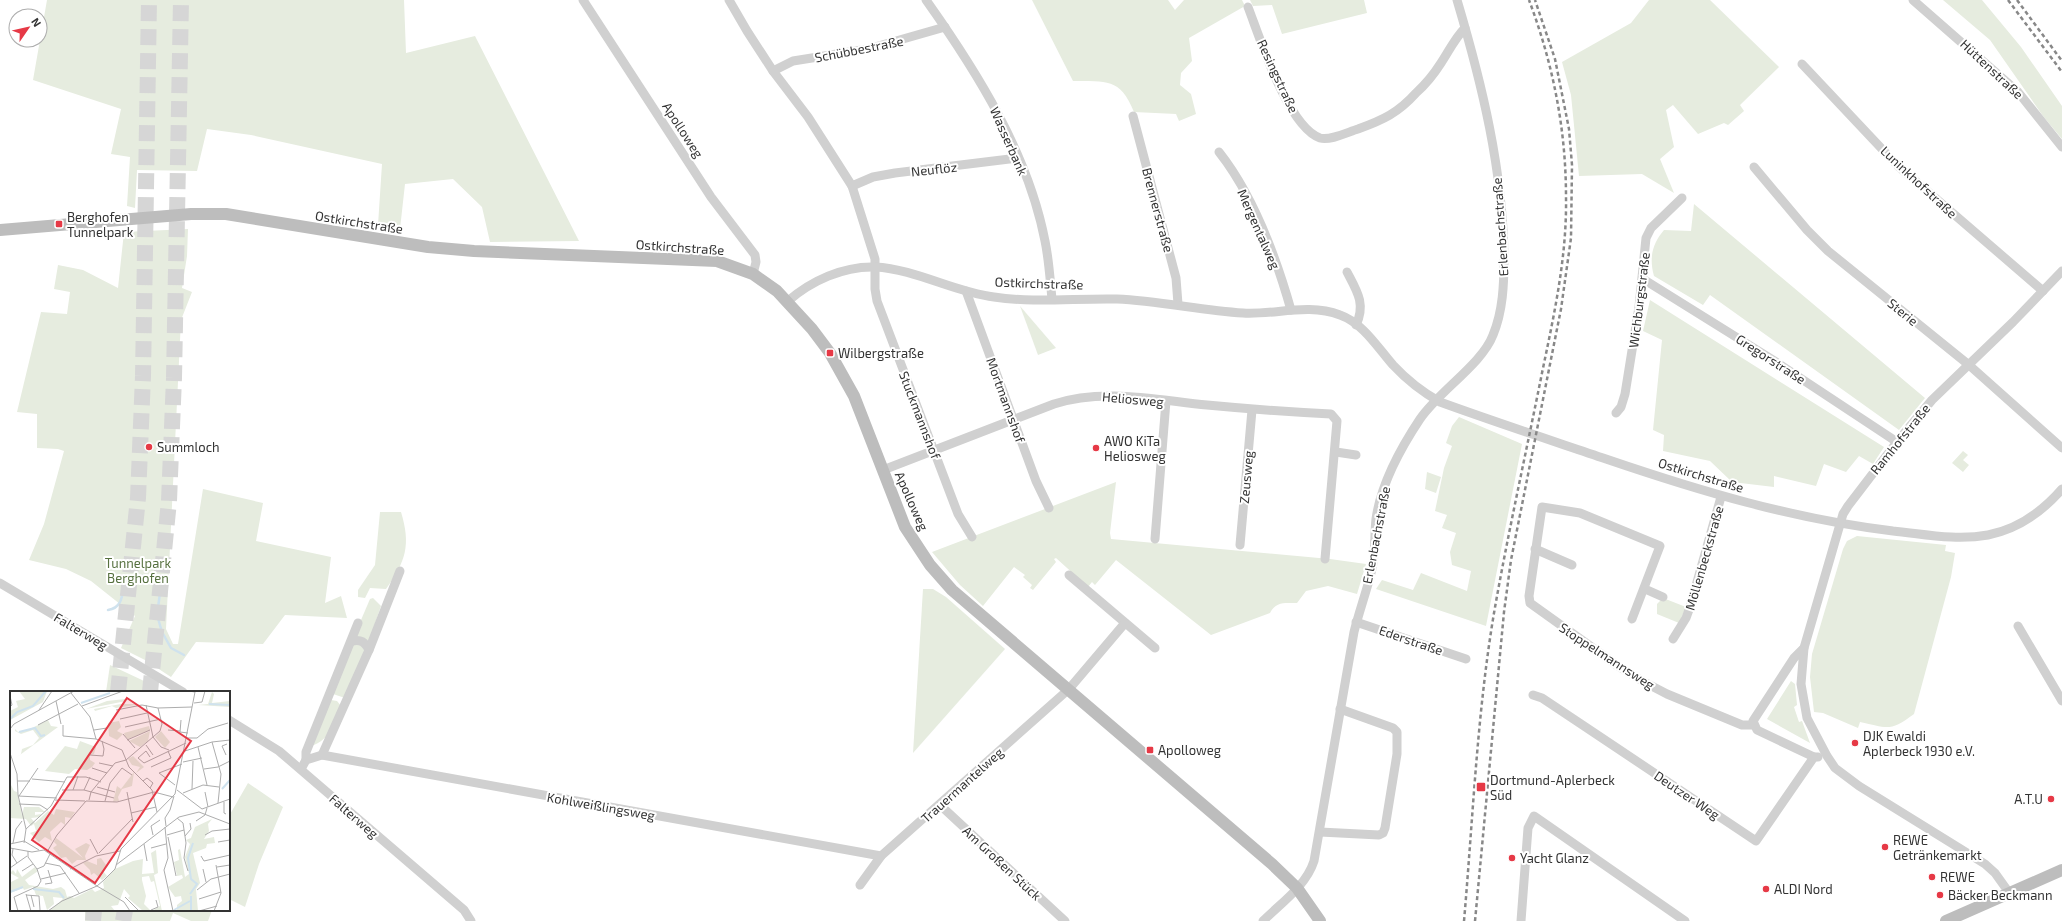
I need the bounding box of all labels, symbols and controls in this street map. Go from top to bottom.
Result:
north arrow [8,8,48,48]
text: N [29,15,44,29]
street label: Schübbestraße [813,33,905,65]
street label: Hüttenstraße [1957,36,2027,102]
street label: Resingstraße [1254,37,1302,115]
street label: Apolloweg [659,99,707,161]
street label: Wasserbank [987,104,1031,178]
street label: Luninkhofstraße [1877,143,1961,221]
street label: Neuflöz [910,159,958,179]
street label: Brennerstraße [1139,166,1177,254]
street label: Erlenbachstraße [1489,177,1511,277]
street label: Mergentalweg [1234,186,1284,272]
street label: Ostkirchstraße [314,207,404,237]
place label: Berghofen Tunnelpark [67,209,134,240]
marker: Berghofen Tunnelpark [54,219,64,229]
street label: Ostkirchstraße [635,236,725,258]
street label: Wichburgstraße [1625,251,1653,349]
street label: Ostkirchstraße [994,273,1084,293]
street label: Sterie [1885,295,1921,329]
street label: Gregorstraße [1733,331,1809,387]
place label: Wilbergstraße [838,345,924,361]
marker: Wilbergstraße [825,348,835,358]
street label: Mortmannshof [983,355,1029,446]
street label: Stuckmannshof [896,369,944,462]
street label: Heliosweg [1102,388,1164,410]
street label: Ramhofstraße [1867,401,1933,477]
place label: AWO KiTa Heliosweg [1104,433,1166,464]
place label: Summloch [157,439,220,455]
marker: Summloch [144,442,154,452]
marker: AWO KiTa Heliosweg [1091,443,1101,453]
street label: Zeusweg [1236,450,1256,504]
street label: Ostkirchstraße [1656,454,1746,496]
street label: Apolloweg [892,469,932,533]
street label: Erlenbachstraße [1359,485,1393,585]
street label: Möllenbeckstraße [1681,504,1727,612]
park label: Tunnelpark Berghofen [105,555,172,586]
street label: Falterweg [51,609,111,653]
street label: Stoppelmannsweg [1556,619,1658,693]
street label: Ederstraße [1377,622,1445,658]
inset map [10,691,230,911]
place label: DJK Ewaldi Aplerbeck 1930 e.V. [1863,728,1975,759]
marker: DJK Ewaldi Aplerbeck 1930 e.V. [1850,738,1860,748]
place label: Apolloweg [1158,742,1221,758]
street label: Trauermantelweg [918,744,1006,826]
marker: Apolloweg [1145,745,1155,755]
street label: Deutzer Weg [1651,767,1723,823]
place label: Dortmund-Aplerbeck Süd [1490,772,1615,803]
marker: Dortmund-Aplerbeck Süd [1475,781,1487,793]
street label: Kohlweißlingsweg [546,789,656,823]
street label: Falterweg [326,790,382,842]
place label: A.T.U [2014,791,2043,807]
marker: A.T.U [2046,794,2056,804]
street label: Am Großen Stück [959,822,1045,904]
place label: REWE Getränkemarkt [1893,832,1982,863]
marker: REWE Getränkemarkt [1880,842,1890,852]
place label: Yacht Glanz [1520,850,1589,866]
marker: Yacht Glanz [1507,853,1517,863]
place label: REWE [1940,869,1975,885]
marker: REWE [1927,872,1937,882]
place label: ALDI Nord [1774,881,1833,897]
marker: ALDI Nord [1761,884,1771,894]
place label: Bäcker Beckmann [1948,887,2052,903]
marker: Bäcker Beckmann [1935,890,1945,900]

